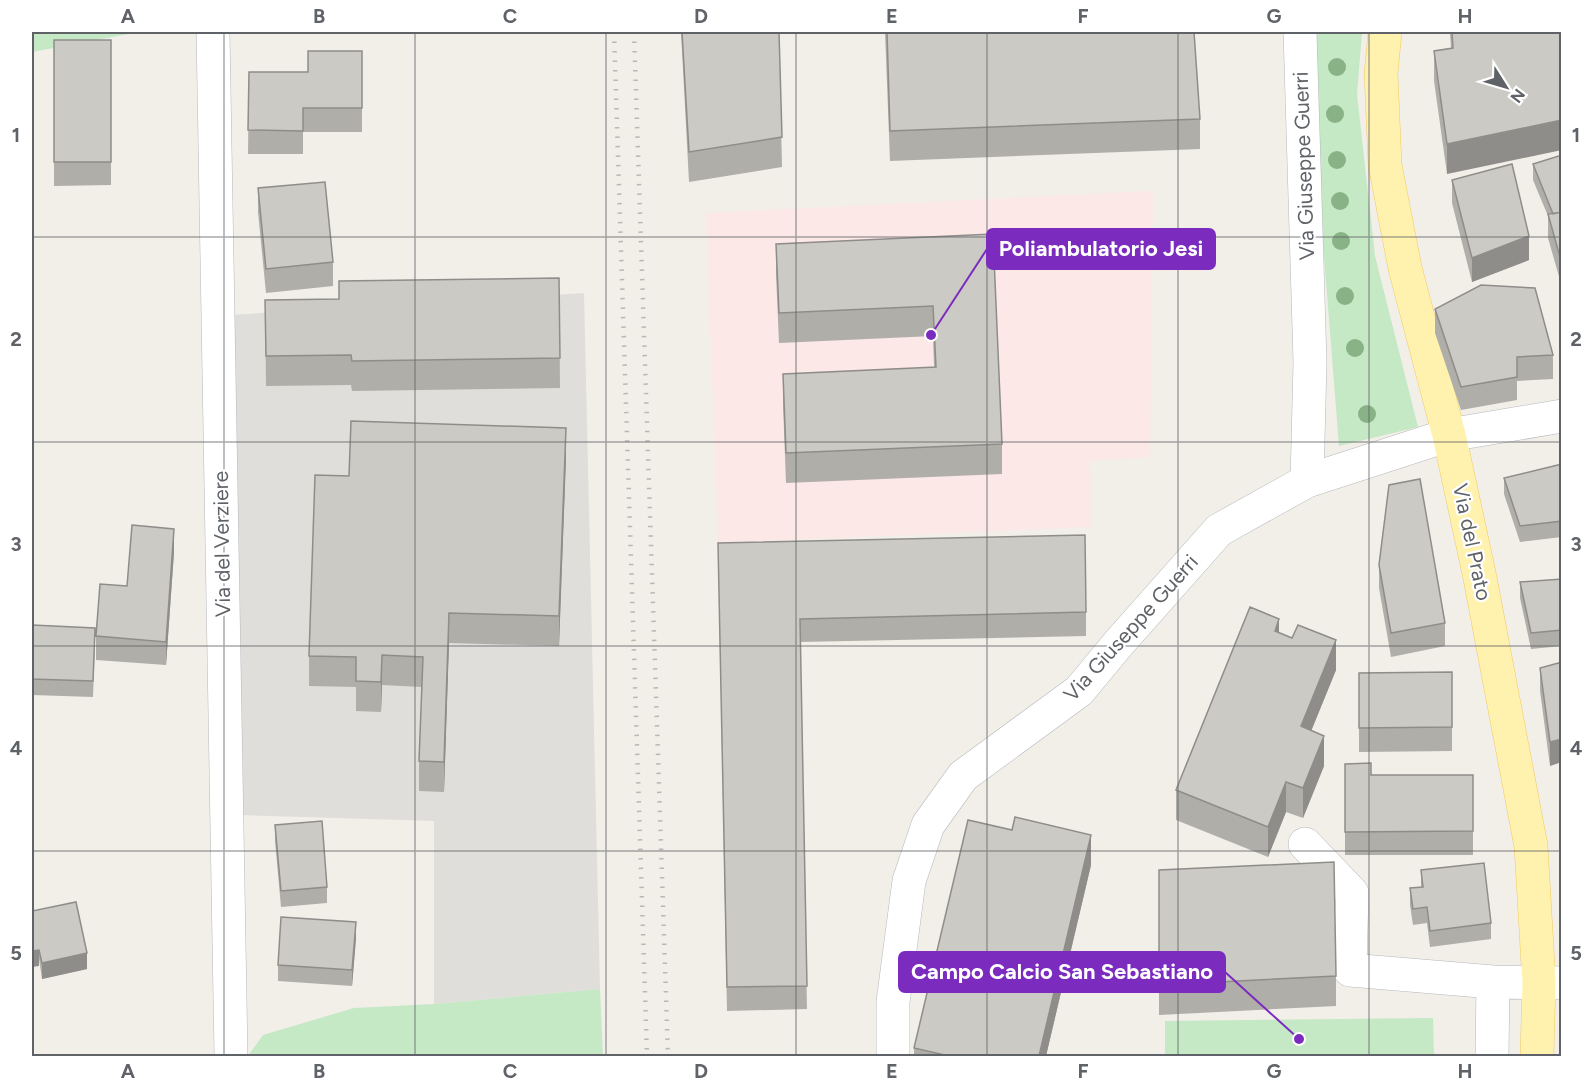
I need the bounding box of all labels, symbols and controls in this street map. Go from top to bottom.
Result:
text: A [121,4,136,28]
text: B [313,4,325,28]
text: C [503,4,517,28]
text: D [694,4,708,28]
text: E [886,4,898,28]
text: F [1077,4,1089,28]
text: G [1267,4,1282,28]
text: H [1458,4,1473,28]
north arrow [1476,57,1536,117]
street label: Via Giuseppe Guerri [1288,71,1319,261]
text: N [1506,85,1529,106]
text: 1 [12,123,20,147]
text: 1 [1572,123,1580,147]
callout: Poliambulatorio Jesi [987,229,1215,269]
text: Poliambulatorio Jesi [999,235,1203,262]
text: 2 [10,327,22,351]
text: 2 [1570,327,1582,351]
street label: Via del Verziere [208,471,235,617]
street label: Via del Prato [1448,481,1497,603]
text: 3 [10,532,22,556]
text: 3 [1570,532,1582,556]
street label: Via Giuseppe Guerri [1058,549,1203,706]
text: 4 [10,736,23,760]
text: 4 [1570,736,1583,760]
text: 5 [10,941,22,965]
text: 5 [1570,941,1582,965]
callout: Campo Calcio San Sebastiano [899,952,1225,992]
text: Campo Calcio San Sebastiano [911,958,1213,985]
text: A [121,1059,136,1083]
text: B [313,1059,325,1083]
text: C [503,1059,517,1083]
text: D [694,1059,708,1083]
text: E [886,1059,898,1083]
text: F [1077,1059,1089,1083]
text: G [1267,1059,1282,1083]
text: H [1458,1059,1473,1083]

